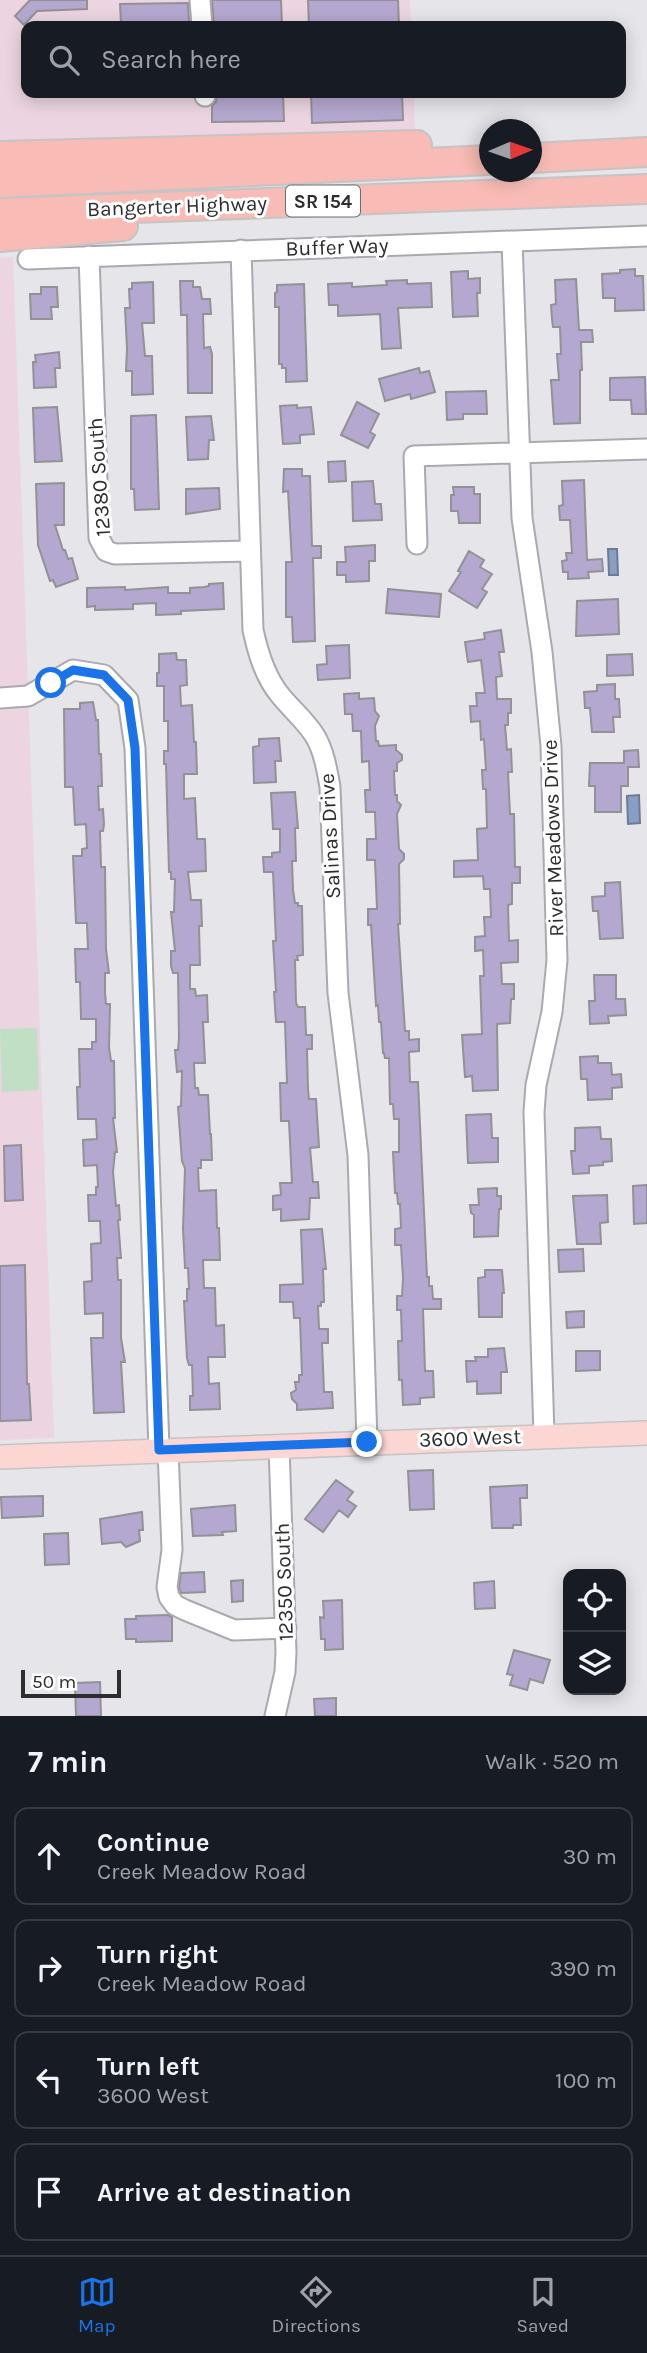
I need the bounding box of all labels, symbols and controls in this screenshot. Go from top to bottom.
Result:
search box [21,21,626,98]
icon: search [45,41,83,79]
text: Search here [101,44,241,75]
north arrow [479,119,542,182]
road number: SR 154 [286,186,360,216]
street label: Bangerter Highway [87,191,268,221]
street label: Buffer Way [285,233,389,261]
street label: 12380 South [83,417,115,537]
route start [35,667,66,698]
street label: River Meadows Drive [538,739,568,937]
street label: Salinas Drive [315,773,345,899]
street label: 3600 West [419,1424,522,1452]
route end [351,1426,382,1457]
street label: 12350 South [270,1522,298,1642]
map controls [563,1569,626,1695]
button: locate [563,1569,626,1632]
button: layers [563,1632,626,1695]
scale bar [21,1667,121,1699]
text: 50 m [32,1671,76,1693]
text: 7 min [28,1744,108,1780]
text: Walk · 520 m [485,1748,619,1775]
text: Continue [97,1827,209,1858]
icon: ahead [30,1837,68,1875]
text: 30 m [563,1843,617,1870]
text: Creek Meadow Road [97,1858,307,1885]
text: Turn right [97,1939,218,1970]
icon: right [30,1949,68,1987]
text: 390 m [549,1955,617,1982]
text: Creek Meadow Road [97,1970,307,1997]
text: Turn left [97,2051,199,2082]
icon: left [30,2061,68,2099]
text: 100 m [555,2067,617,2094]
text: 3600 West [97,2082,209,2109]
icon: arrive [30,2173,68,2211]
text: Arrive at destination [97,2177,351,2208]
tab: Map [78,2273,116,2337]
tab: Directions [272,2273,361,2337]
tab: Saved [517,2273,569,2337]

